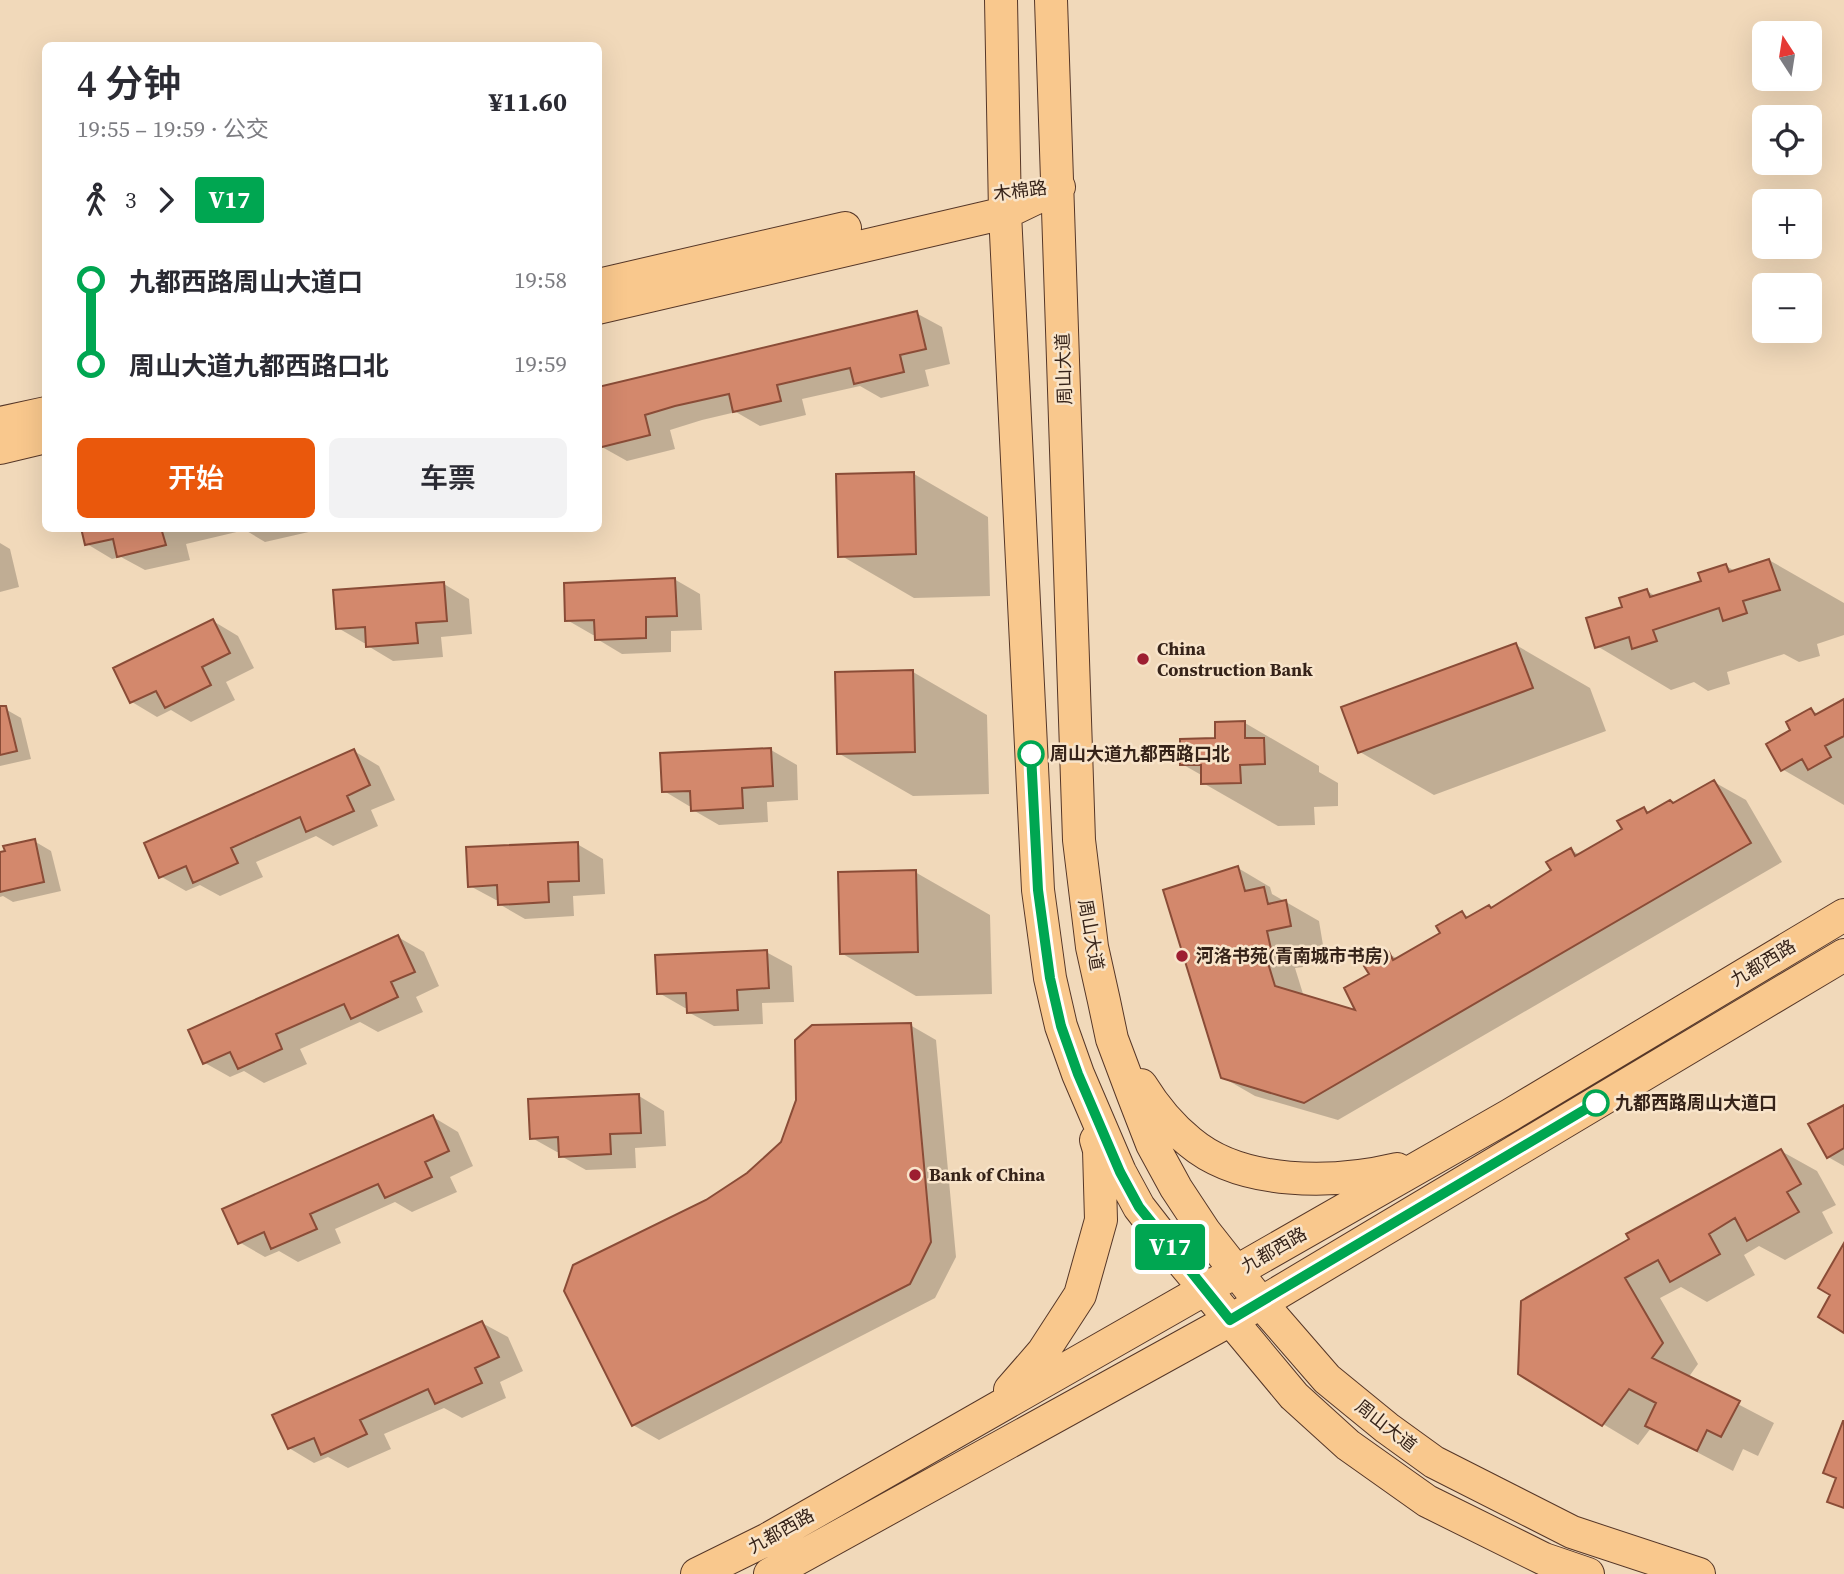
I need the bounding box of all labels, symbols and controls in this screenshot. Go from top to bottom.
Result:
north arrow [1752,21,1822,91]
map controls [1752,21,1822,343]
text: 4 分钟 [77,58,181,110]
text: ¥11.60 [489,84,567,120]
button: locate [1752,105,1822,175]
text: 19:55 – 19:59 · 公交 [77,113,269,145]
street label: 木棉路 [992,175,1048,206]
icon: walk [77,181,115,219]
icon: forward [147,181,185,219]
text: V17 [209,183,250,216]
text: 3 [125,184,137,216]
button: + [1752,189,1822,259]
text: 九都西路周山大道口 [129,264,363,300]
text: 19:58 [514,264,567,296]
button: − [1752,273,1822,343]
street label: 周山大道 [1050,333,1077,405]
text: 周山大道九都西路口北 [129,348,389,384]
text: 19:59 [514,348,567,380]
button: 开始 [77,438,315,518]
button: 车票 [329,438,567,518]
place label: China Construction Bank [1157,636,1313,682]
marker: China Construction Bank [1135,651,1151,667]
marker: 周山大道九都西路口北 [1018,741,1044,767]
place label: 周山大道九都西路口北 [1050,741,1230,766]
street label: 周山大道 [1073,897,1110,973]
street label: 九都西路 [1725,933,1800,992]
place label: 河洛书苑(青南城市书房) [1196,943,1390,968]
marker: 河洛书苑(青南城市书房) [1174,948,1190,964]
marker: 九都西路周山大道口 [1583,1090,1609,1116]
place label: 九都西路周山大道口 [1615,1090,1777,1115]
place label: Bank of China [929,1162,1045,1187]
marker: Bank of China [907,1167,923,1183]
street label: 九都西路 [1236,1221,1311,1278]
line badge: V17 [1130,1224,1210,1270]
text: V17 [1149,1230,1191,1263]
street label: 周山大道 [1350,1394,1422,1458]
street label: 九都西路 [743,1502,818,1559]

